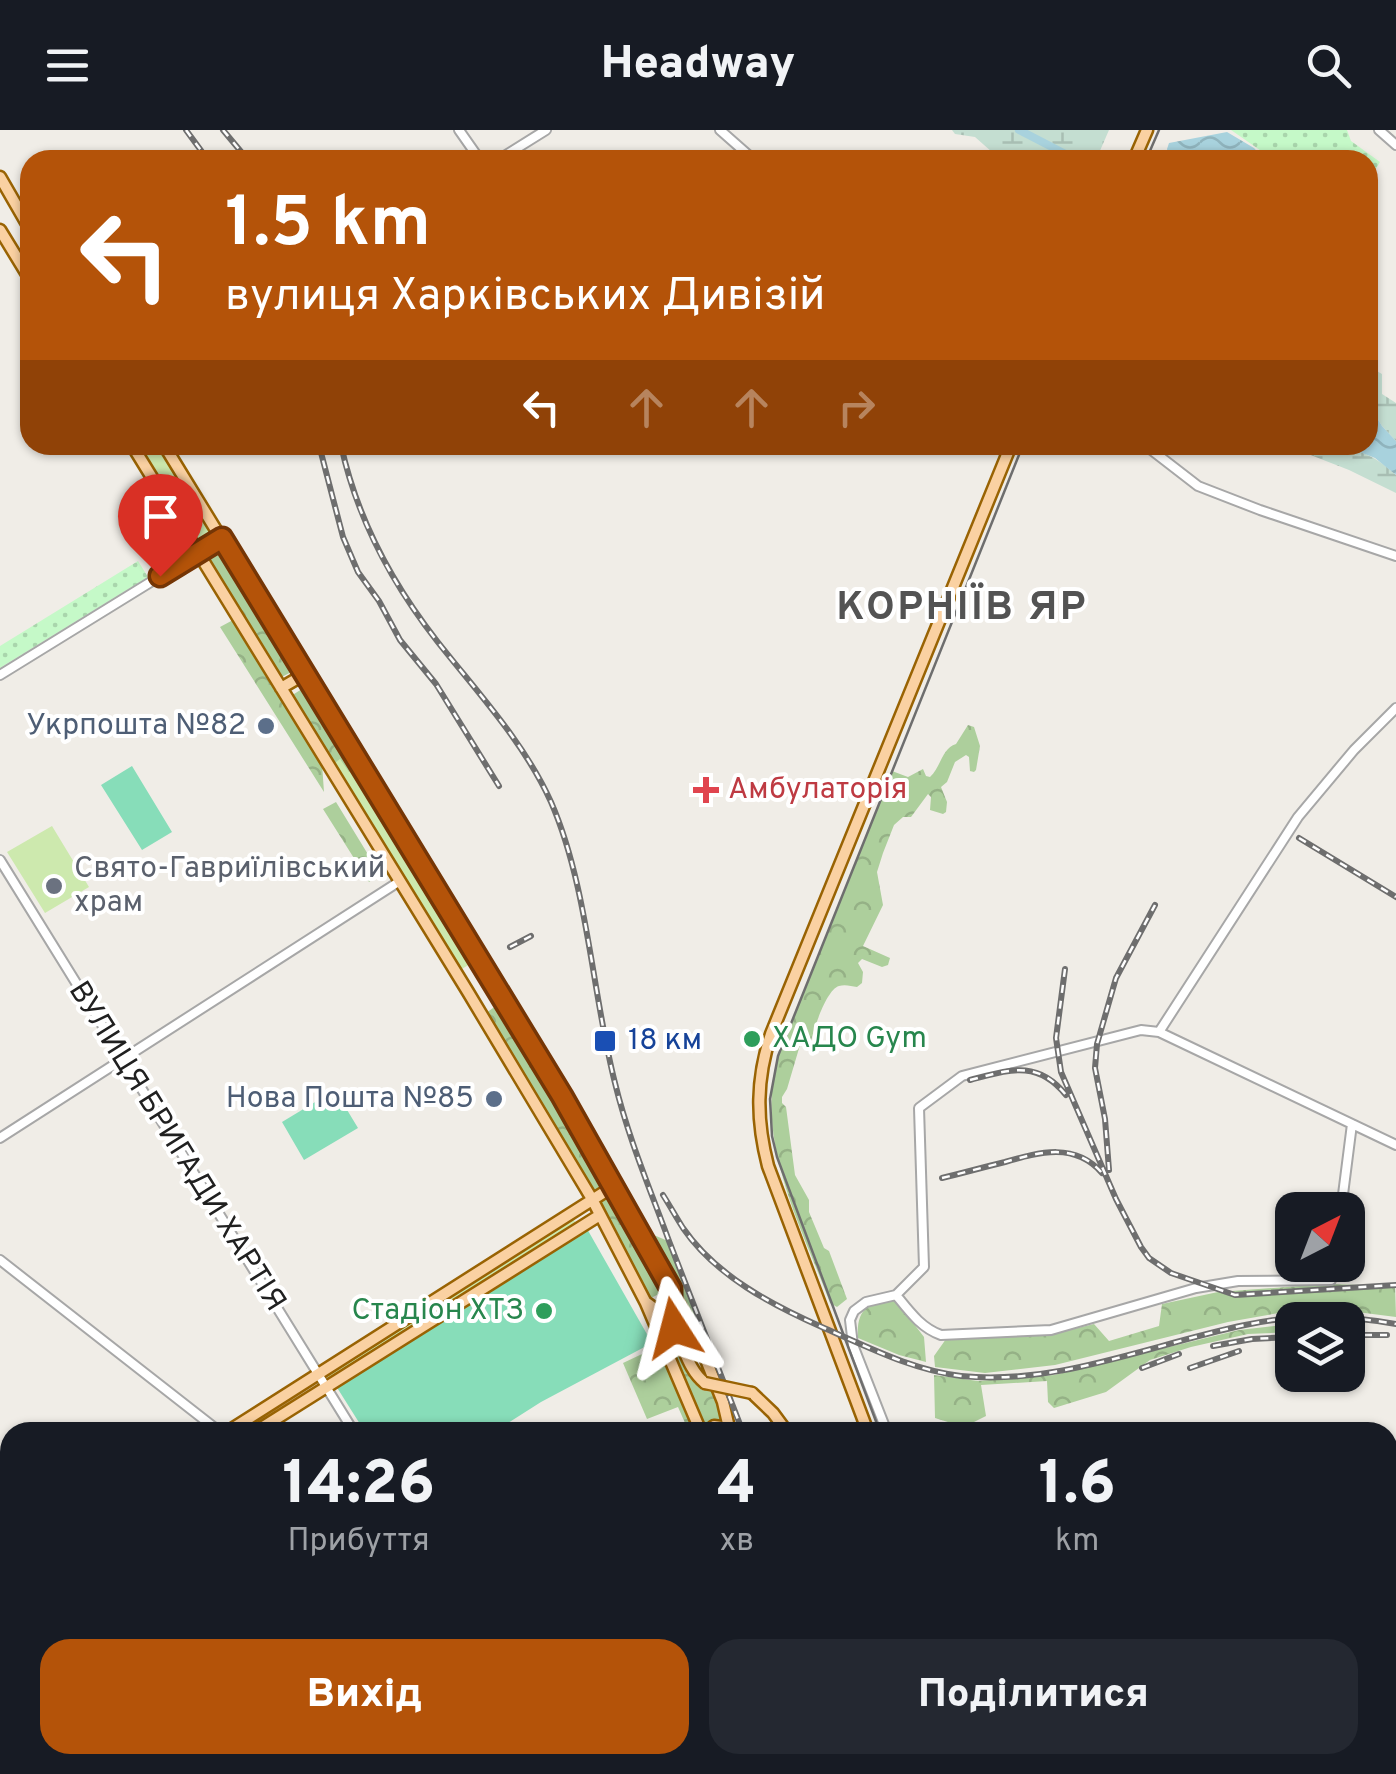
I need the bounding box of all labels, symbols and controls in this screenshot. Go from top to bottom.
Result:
text: Headway [601,37,795,94]
icon: menu [40,38,95,93]
icon: search [1301,38,1356,93]
text: 1.5 km [225,182,431,271]
icon: left [60,190,190,320]
text: вулиця Харківських Дивізій [225,269,826,326]
icon: left [514,380,569,435]
icon: ahead [619,380,674,435]
icon: ahead [724,380,779,435]
icon: right [829,380,884,435]
pin [118,474,203,577]
icon: arrive [133,489,188,544]
district label: КОРНІЇВ ЯР [836,582,1088,634]
place label: Укрпошта №82 [26,708,246,745]
marker: Укрпошта №82 [255,715,277,737]
place label: Амбулаторія [728,772,907,809]
marker: Амбулаторія [693,777,719,803]
place label: Свято-Гавриїлівський храм [74,851,385,922]
marker: Свято-Гавриїлівський храм [43,875,65,897]
street label: ВУЛИЦЯ БРИГАДИ ХАРТІЯ [59,975,293,1319]
place label: ХАДО Gym [772,1021,927,1058]
place label: 18 км [628,1023,702,1060]
marker: 18 км [592,1028,618,1054]
marker: ХАДО Gym [741,1028,763,1050]
place label: Нова Пошта №85 [226,1081,474,1118]
marker: Нова Пошта №85 [483,1088,505,1110]
north arrow [1275,1192,1365,1282]
map controls [1275,1192,1365,1392]
position arrow [622,1276,726,1380]
place label: Стадіон ХТЗ [351,1293,524,1330]
marker: Стадіон ХТЗ [533,1300,555,1322]
button: layers [1275,1302,1365,1392]
text: 14:26 [282,1449,435,1525]
text: 4 [717,1449,756,1525]
text: 1.6 [1039,1449,1116,1525]
text: Прибуття [288,1522,430,1562]
text: хв [720,1522,754,1562]
text: km [1055,1522,1099,1562]
button: Вихід [40,1639,689,1754]
button: Поділитися [709,1639,1358,1754]

